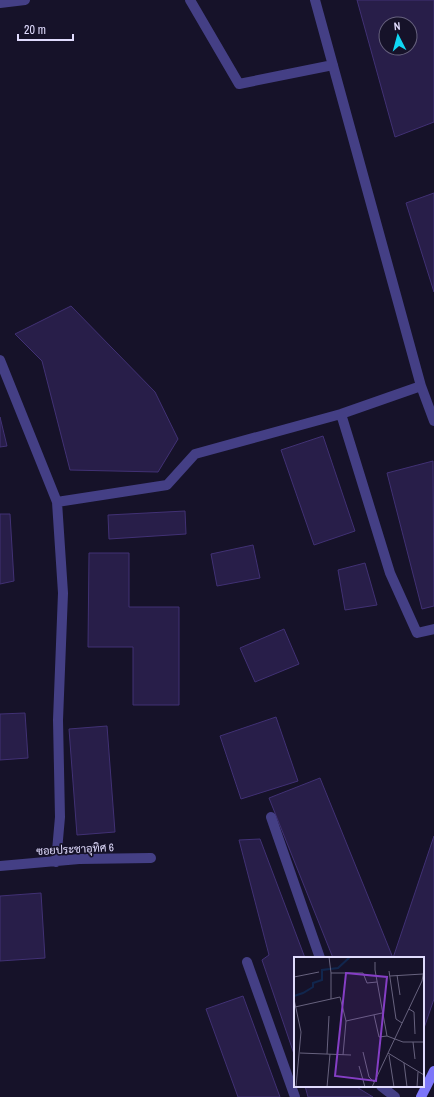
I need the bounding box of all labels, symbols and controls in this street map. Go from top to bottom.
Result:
scale bar [18,16,73,42]
north arrow [378,16,418,56]
text: N [393,19,401,33]
text: 20 m [24,22,46,38]
street label: ซอยประชาอุทิศ 6 [36,840,114,860]
inset map [294,957,424,1087]

